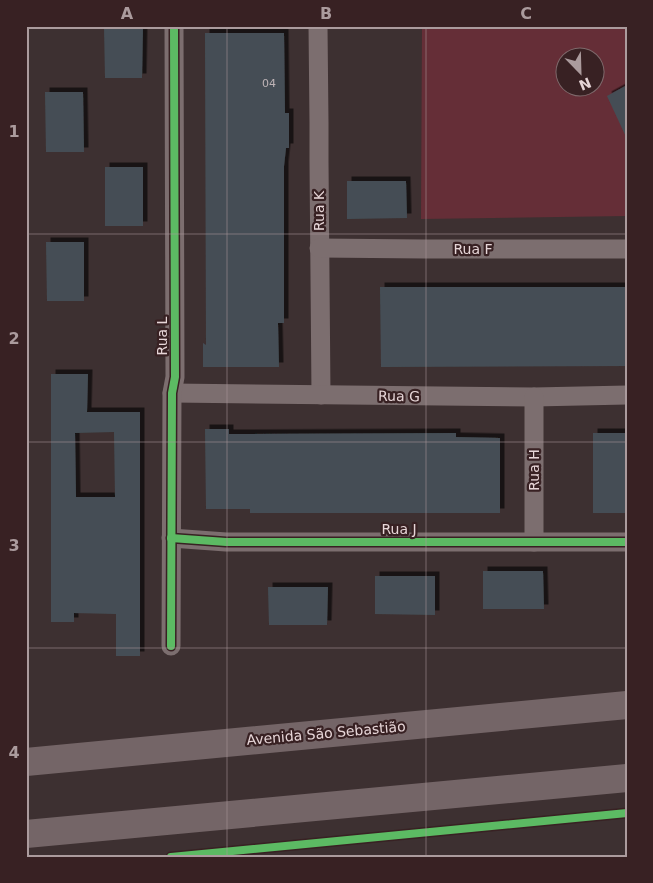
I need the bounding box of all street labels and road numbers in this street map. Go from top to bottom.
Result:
street label: Rua K [311,190,327,231]
street label: Rua F [453,241,493,257]
street label: Rua L [154,316,170,355]
street label: Rua G [378,388,420,404]
street label: Rua H [526,449,542,491]
street label: Rua J [381,521,417,537]
street label: Avenida São Sebastião [246,718,406,748]

